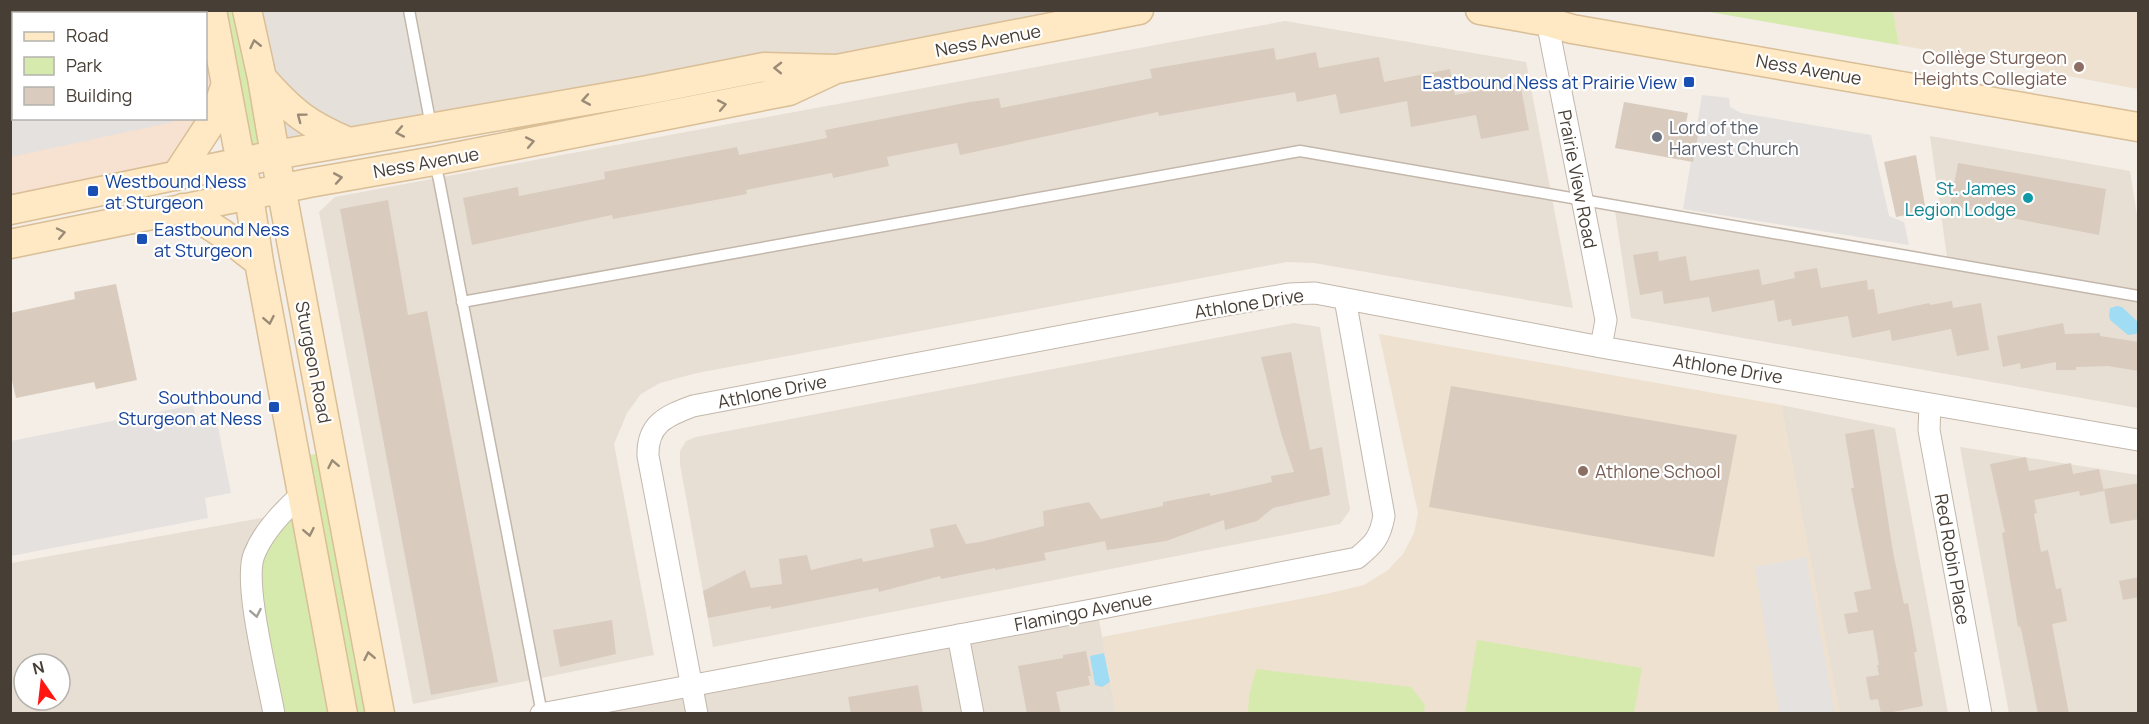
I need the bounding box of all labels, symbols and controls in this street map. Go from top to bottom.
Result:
legend [12,12,207,120]
street label: Ness Avenue [933,18,1043,62]
text: Road [66,23,109,47]
one-way arrow [249,40,262,50]
place label: Collège Sturgeon Heights Collegiate [1914,45,2067,90]
street label: Ness Avenue [1754,48,1864,90]
text: Park [66,53,103,77]
marker: Collège Sturgeon Heights Collegiate [2072,60,2086,74]
one-way arrow [774,61,783,74]
place label: Eastbound Ness at Prairie View [1422,70,1677,94]
marker: Eastbound Ness at Prairie View [1682,75,1696,89]
text: Building [66,83,132,107]
one-way arrow [582,93,592,106]
one-way arrow [716,99,726,112]
street label: Prairie View Road [1553,108,1603,250]
one-way arrow [297,113,308,124]
place label: Lord of the Harvest Church [1669,115,1799,160]
one-way arrow [395,125,405,138]
marker: Lord of the Harvest Church [1650,130,1664,144]
one-way arrow [525,136,535,149]
street label: Ness Avenue [371,141,481,183]
place label: Westbound Ness at Sturgeon [105,169,247,214]
one-way arrow [333,172,343,185]
place label: St. James Legion Lodge [1905,176,2016,221]
marker: Westbound Ness at Sturgeon [86,184,100,198]
marker: St. James Legion Lodge [2021,191,2035,205]
place label: Eastbound Ness at Sturgeon [154,217,290,262]
one-way arrow [56,228,66,241]
marker: Eastbound Ness at Sturgeon [135,232,149,246]
street label: Athlone Drive [1192,282,1306,324]
street label: Sturgeon Road [290,299,338,425]
one-way arrow [262,314,275,324]
street label: Athlone Drive [1671,347,1785,389]
street label: Athlone Drive [715,369,829,413]
place label: Southbound Sturgeon at Ness [118,385,262,430]
marker: Southbound Sturgeon at Ness [267,400,281,414]
place label: Athlone School [1595,459,1721,483]
one-way arrow [327,460,340,470]
marker: Athlone School [1576,464,1590,478]
street label: Red Robin Place [1930,492,1976,626]
one-way arrow [302,527,315,537]
street label: Flamingo Avenue [1012,586,1154,636]
one-way arrow [249,608,262,618]
one-way arrow [363,651,376,661]
north arrow [12,652,72,712]
text: N [30,655,47,680]

